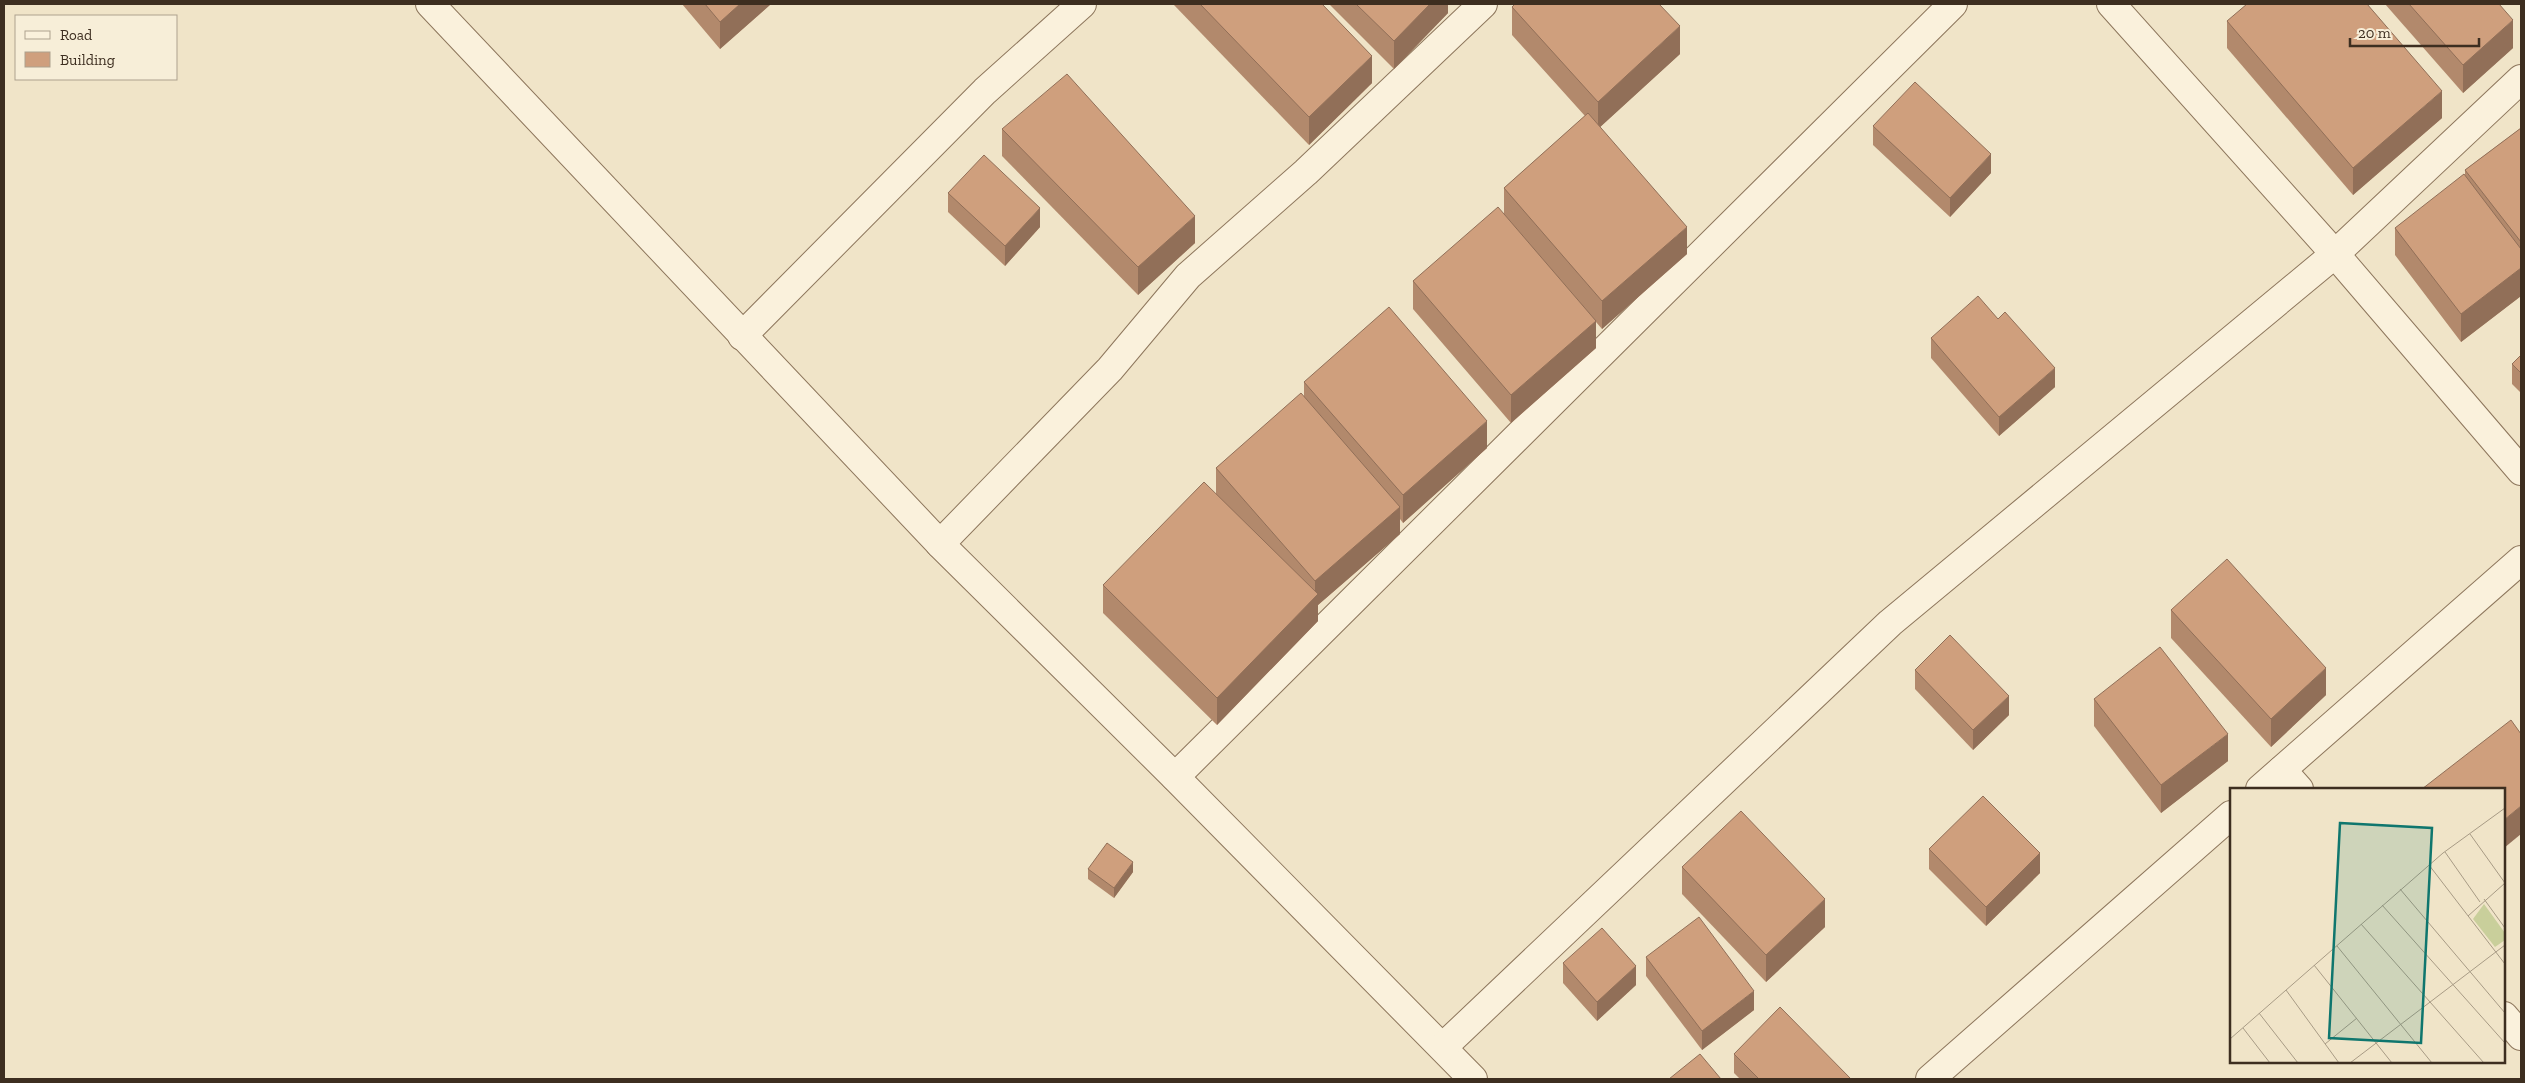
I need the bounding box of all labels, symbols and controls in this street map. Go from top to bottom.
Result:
legend [15,15,178,80]
scale bar [2350,15,2479,47]
text: 20 m [2358,24,2391,42]
text: Road [60,26,93,44]
text: Building [60,51,115,69]
inset map [2230,788,2505,1063]

